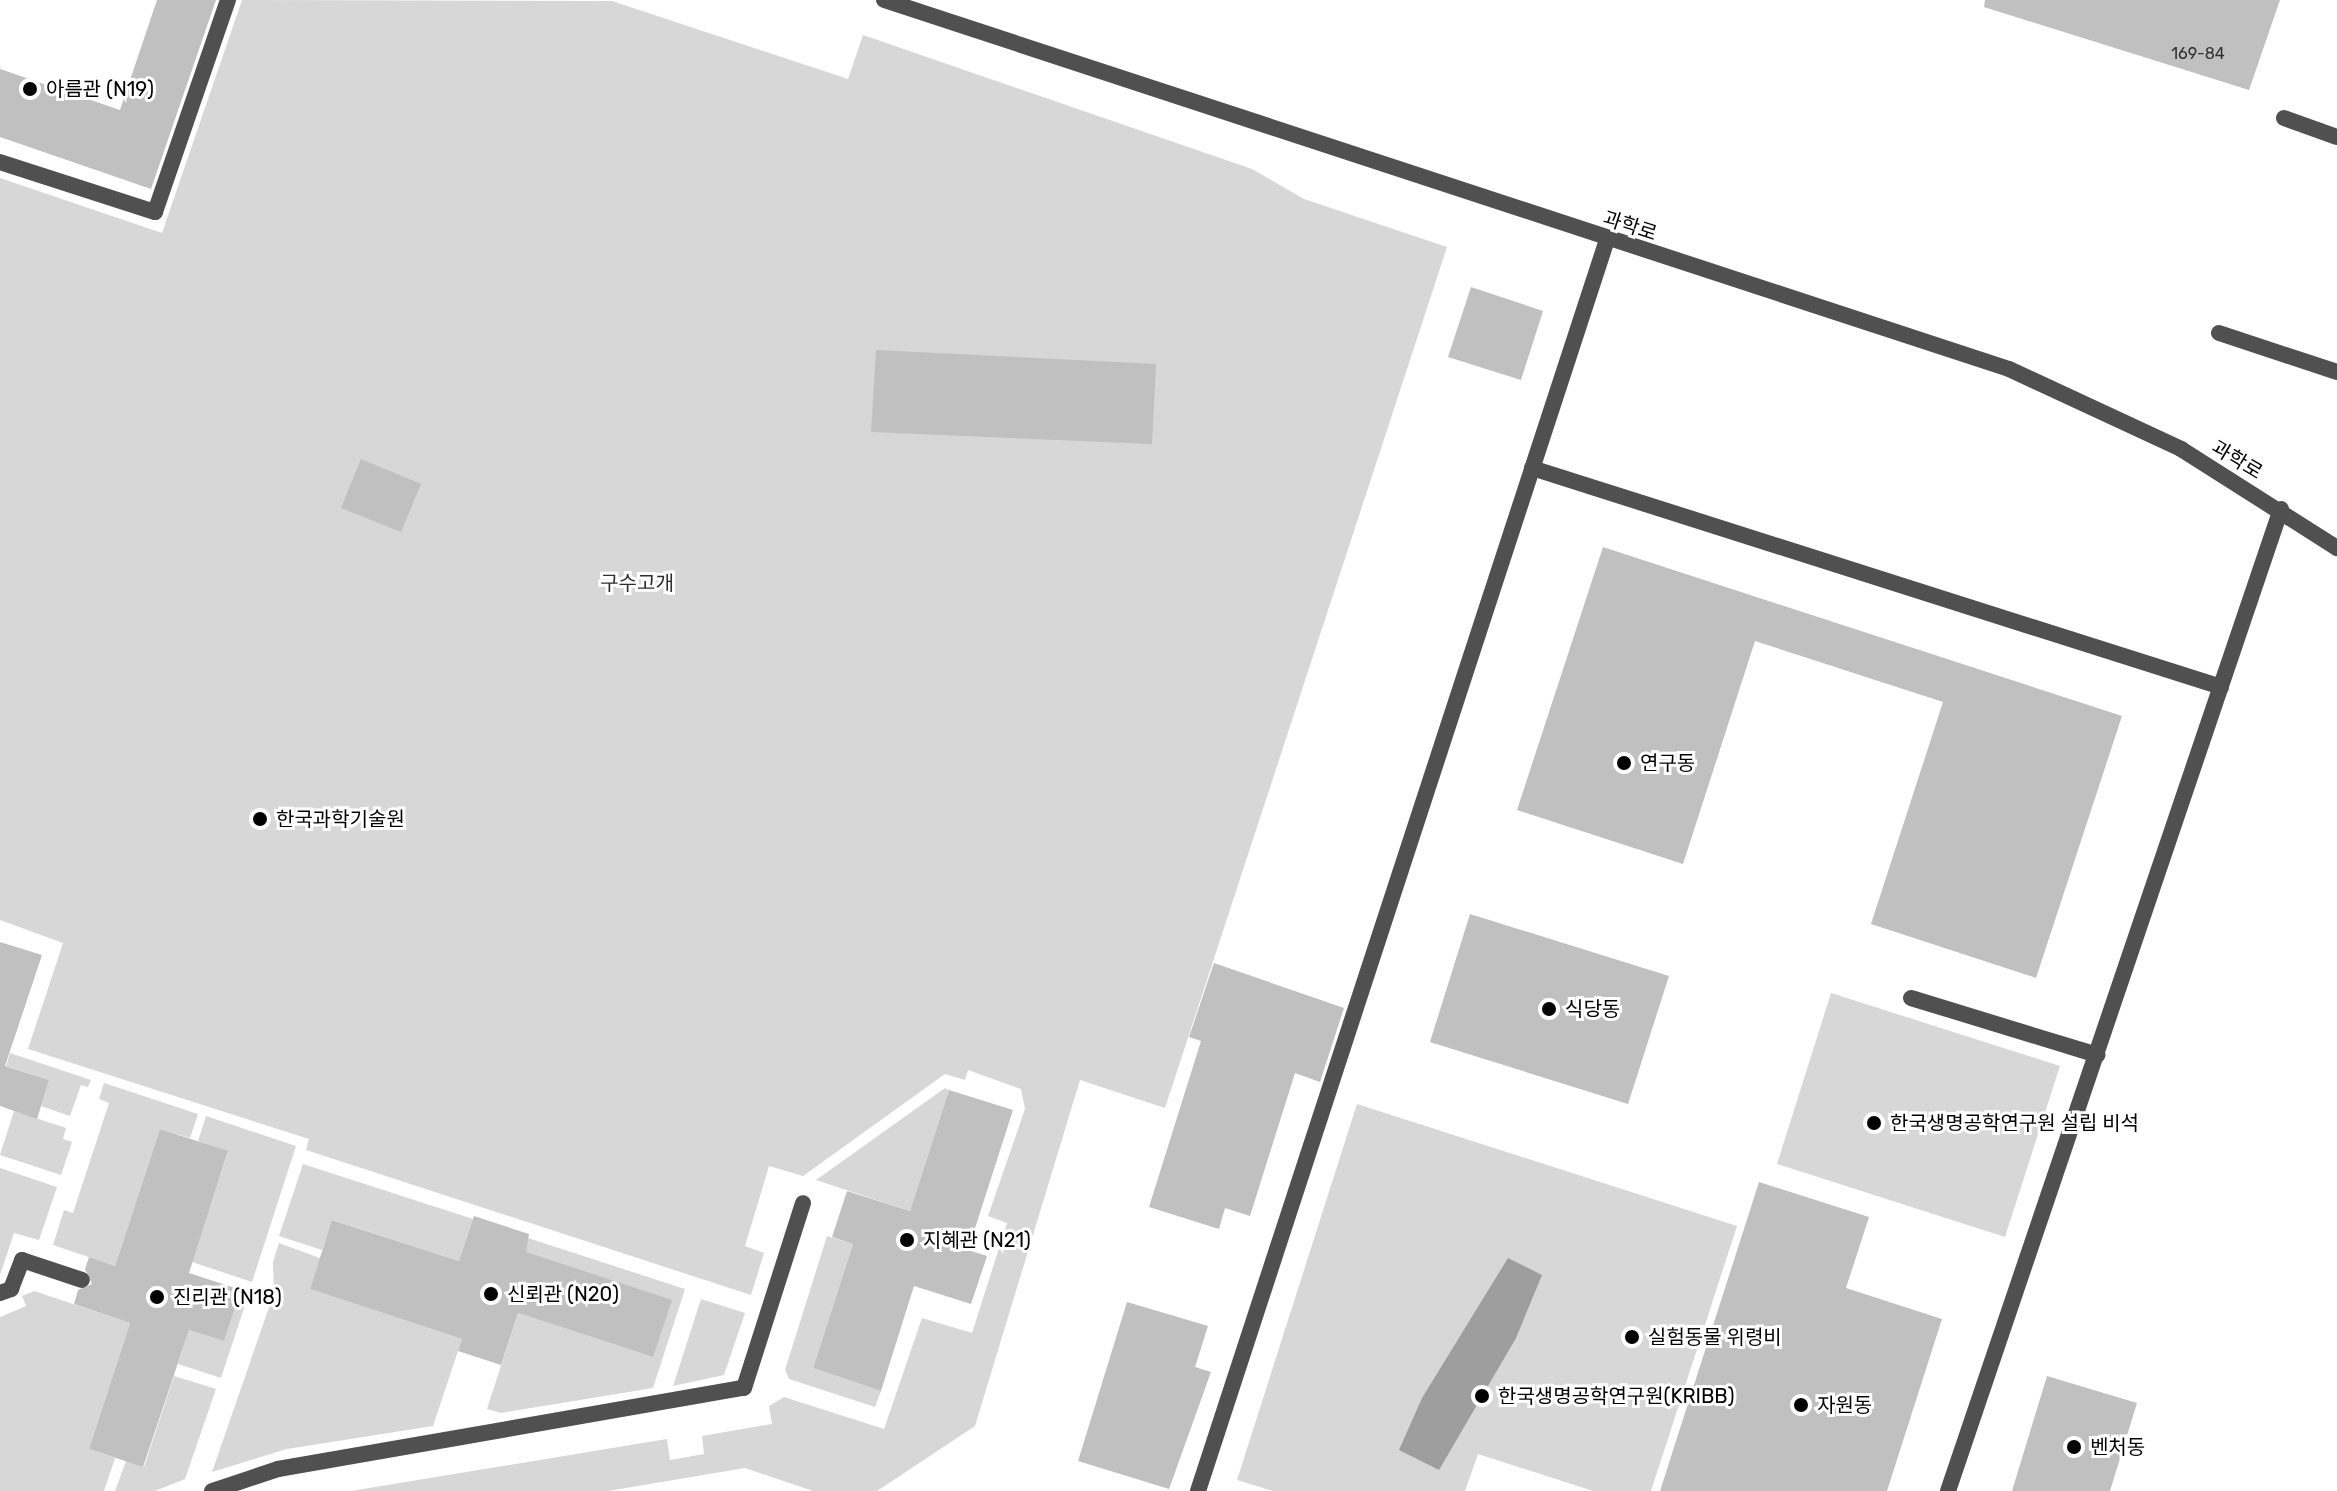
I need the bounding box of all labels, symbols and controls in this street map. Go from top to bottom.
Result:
house number: 169-84 [2171,44,2225,64]
place label: 아름관 (N19) [46,77,153,101]
marker: 아름관 (N19) [21,80,39,98]
street label: 과학로 [1600,206,1660,246]
street label: 과학로 [2207,435,2267,485]
park label: 구수고개 [600,571,674,595]
place label: 연구동 [1640,751,1695,775]
marker: 연구동 [1615,754,1633,772]
place label: 한국과학기술원 [276,807,405,831]
marker: 한국과학기술원 [251,810,269,828]
place label: 식당동 [1565,997,1620,1021]
marker: 식당동 [1540,1000,1558,1018]
place label: 한국생명공학연구원 설립 비석 [1890,1111,2139,1135]
marker: 한국생명공학연구원 설립 비석 [1865,1114,1883,1132]
place label: 지혜관 (N21) [923,1228,1031,1252]
marker: 지혜관 (N21) [898,1231,916,1249]
place label: 신뢰관 (N20) [507,1282,618,1306]
place label: 진리관 (N18) [173,1285,281,1309]
marker: 신뢰관 (N20) [482,1285,500,1303]
marker: 진리관 (N18) [148,1288,166,1306]
place label: 실험동물 위령비 [1648,1325,1782,1349]
marker: 실험동물 위령비 [1623,1328,1641,1346]
place label: 한국생명공학연구원(KRIBB) [1498,1384,1734,1408]
marker: 한국생명공학연구원(KRIBB) [1473,1387,1491,1405]
place label: 자원동 [1817,1393,1872,1417]
marker: 자원동 [1792,1396,1810,1414]
place label: 벤처동 [2090,1435,2145,1459]
marker: 벤처동 [2065,1438,2083,1456]

